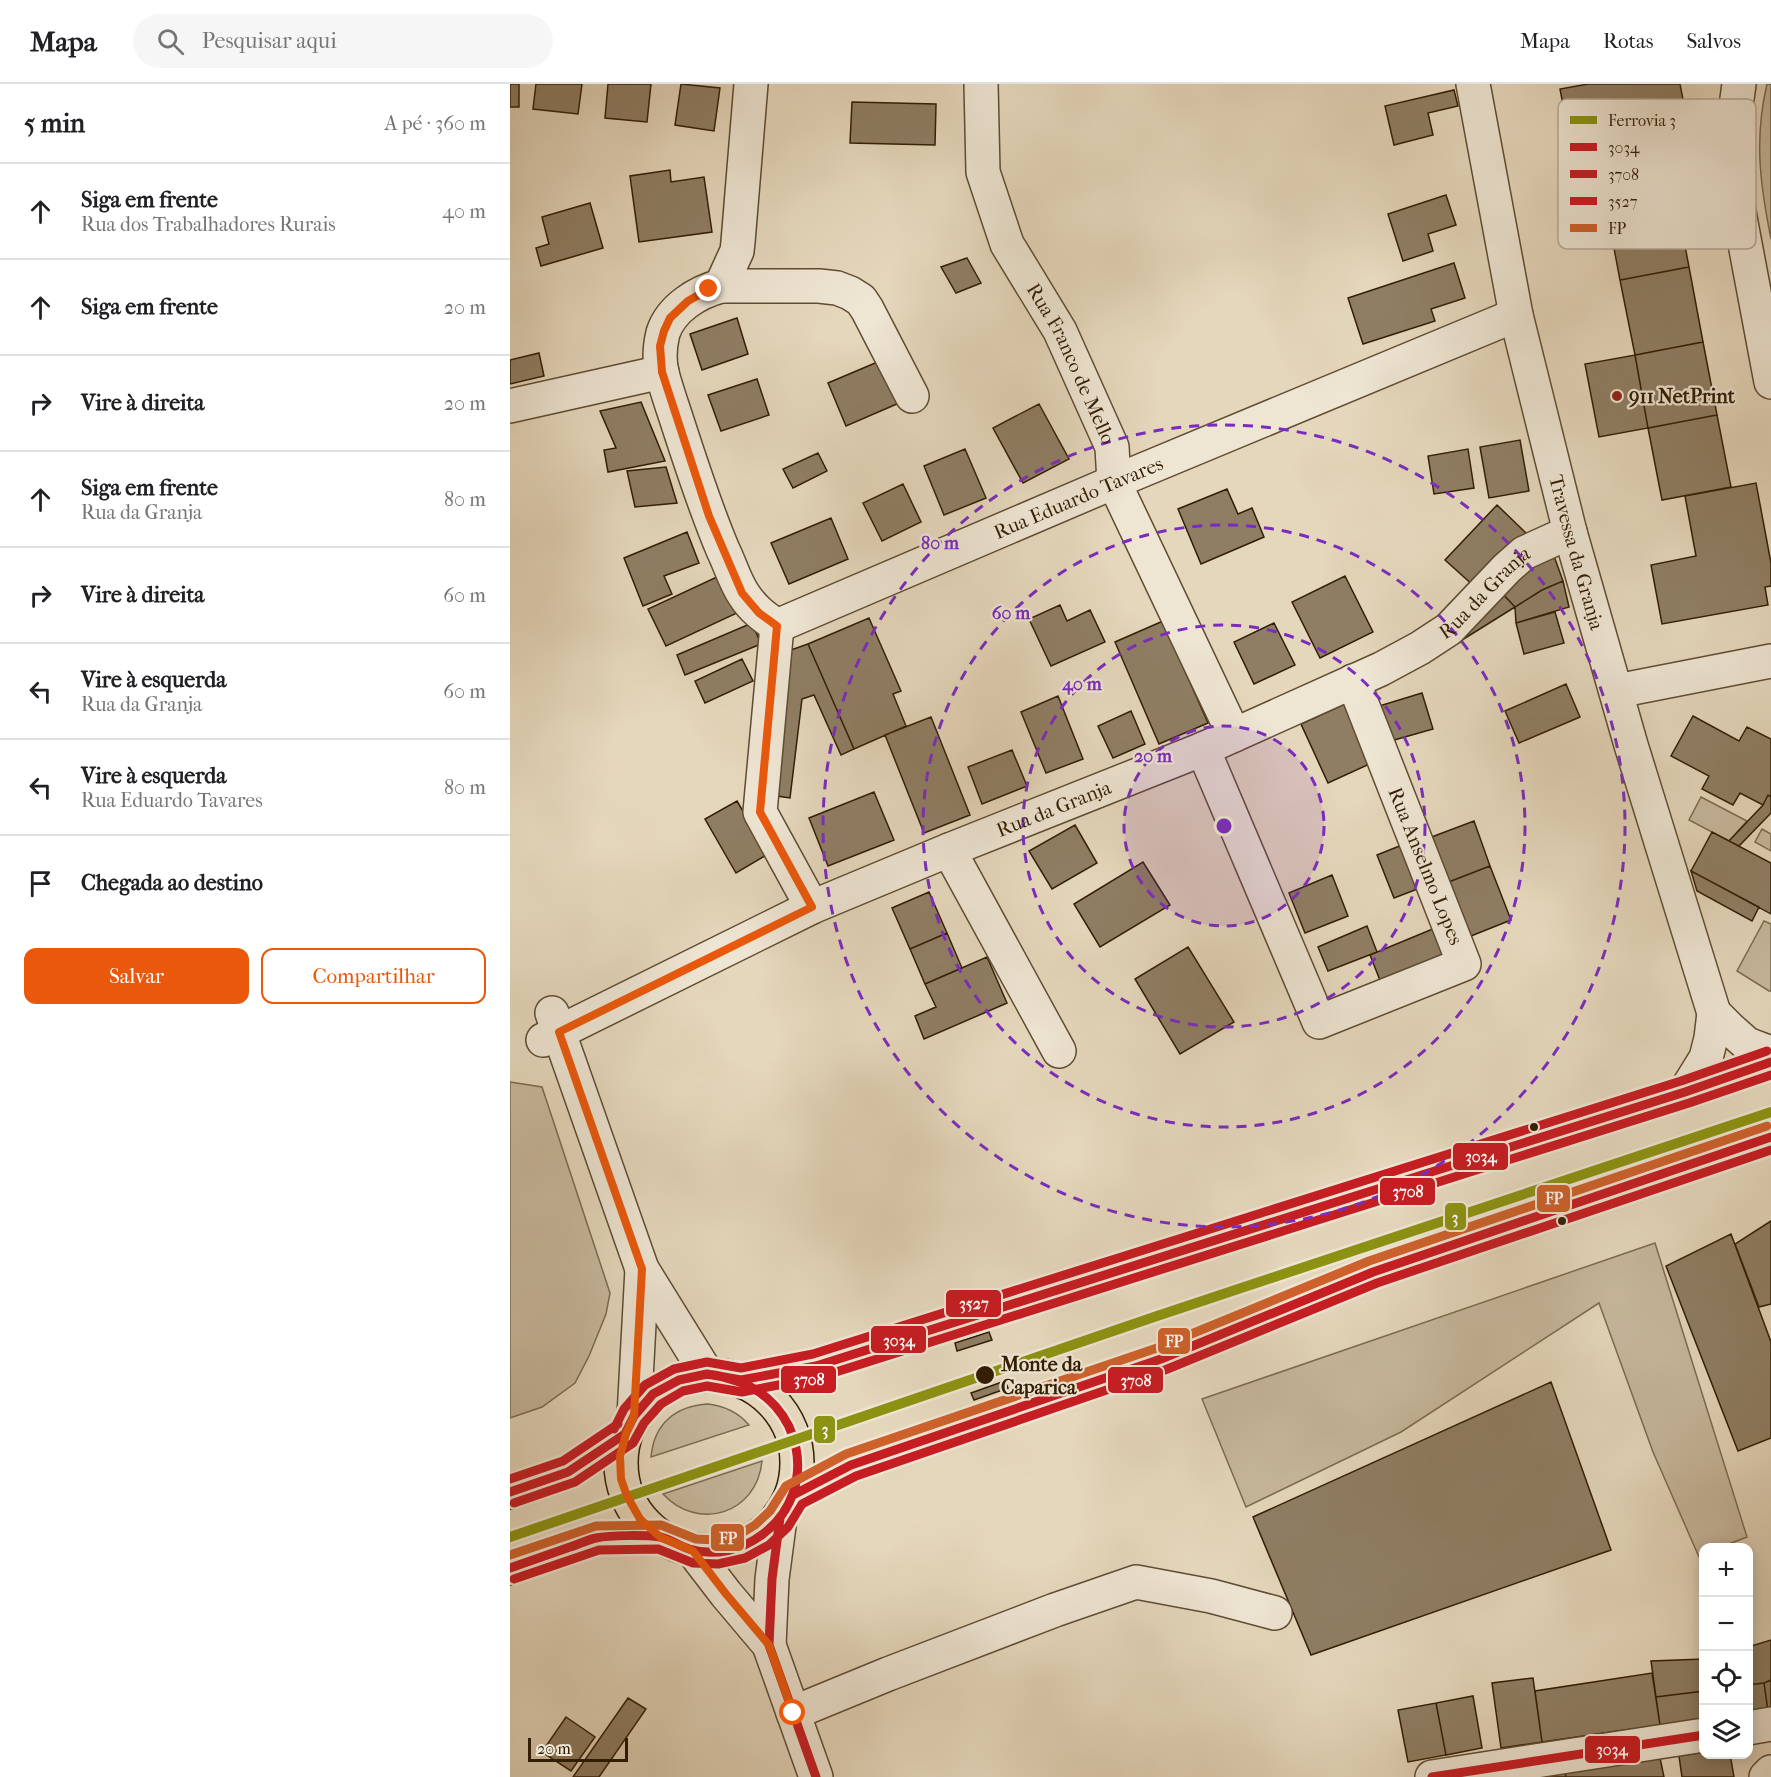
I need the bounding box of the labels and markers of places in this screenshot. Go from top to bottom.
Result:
place label: 911 NetPrint [1628,385,1736,408]
marker: 911 NetPrint [1610,389,1624,403]
centre of rings [1214,816,1234,836]
unlabelled marker [1528,1121,1540,1133]
unlabelled marker [1556,1215,1568,1227]
place label: Monte da Caparica [1000,1353,1083,1399]
marker: Monte da Caparica [974,1364,996,1386]

